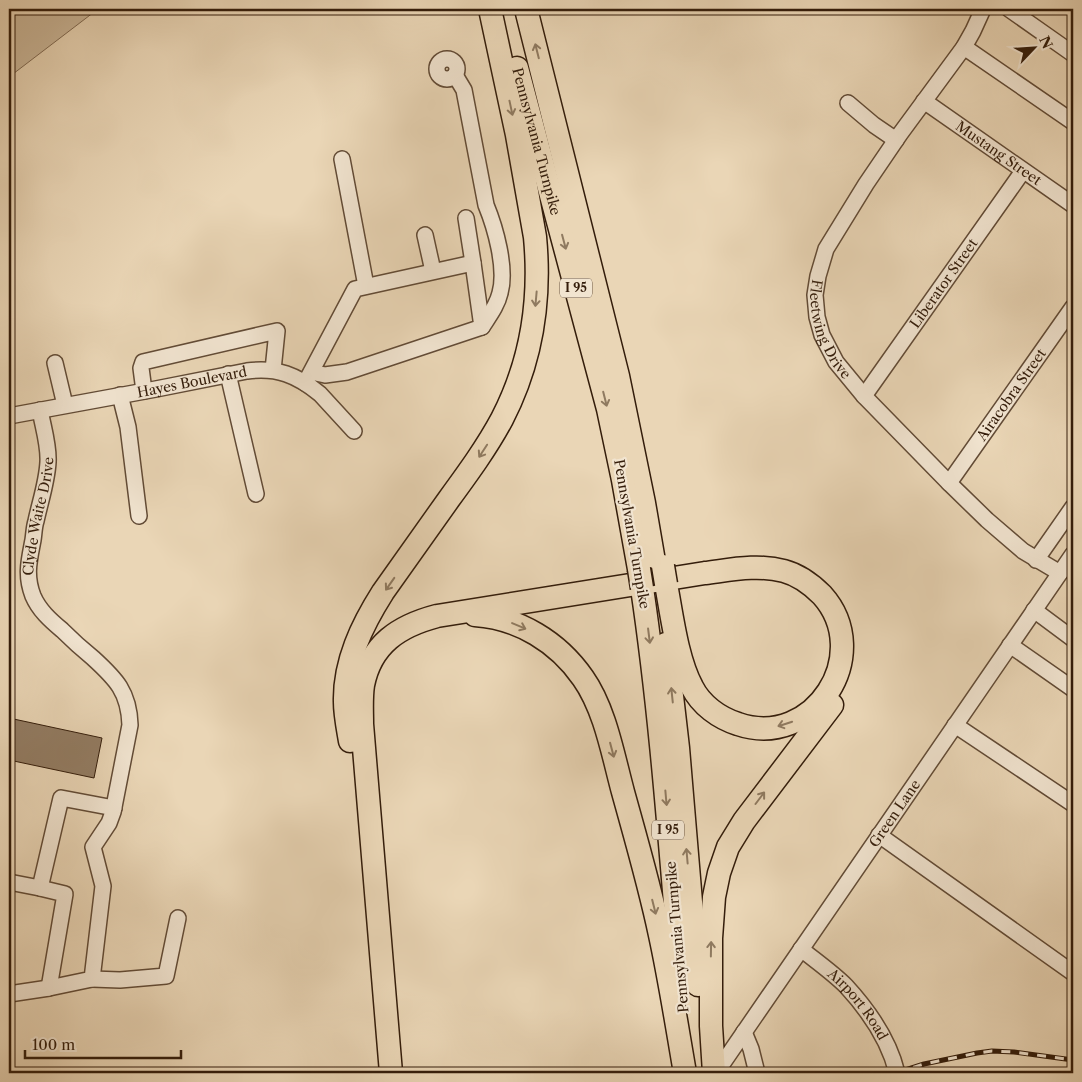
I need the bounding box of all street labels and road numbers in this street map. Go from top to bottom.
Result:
street label: Pennsylvania Turnpike [508,66,565,217]
street label: Mustang Street [952,117,1045,189]
street label: Liberator Street [906,235,981,332]
road number: I 95 [560,278,592,298]
street label: Fleetwing Drive [806,278,855,383]
street label: Airacobra Street [972,345,1050,445]
street label: Hayes Boulevard [135,362,249,401]
street label: Clyde Waite Drive [19,456,57,576]
street label: Pennsylvania Turnpike [610,458,654,610]
street label: Green Lane [865,776,924,851]
road number: I 95 [652,820,684,840]
street label: Pennsylvania Turnpike [661,860,693,1013]
street label: Airport Road [823,964,892,1043]

